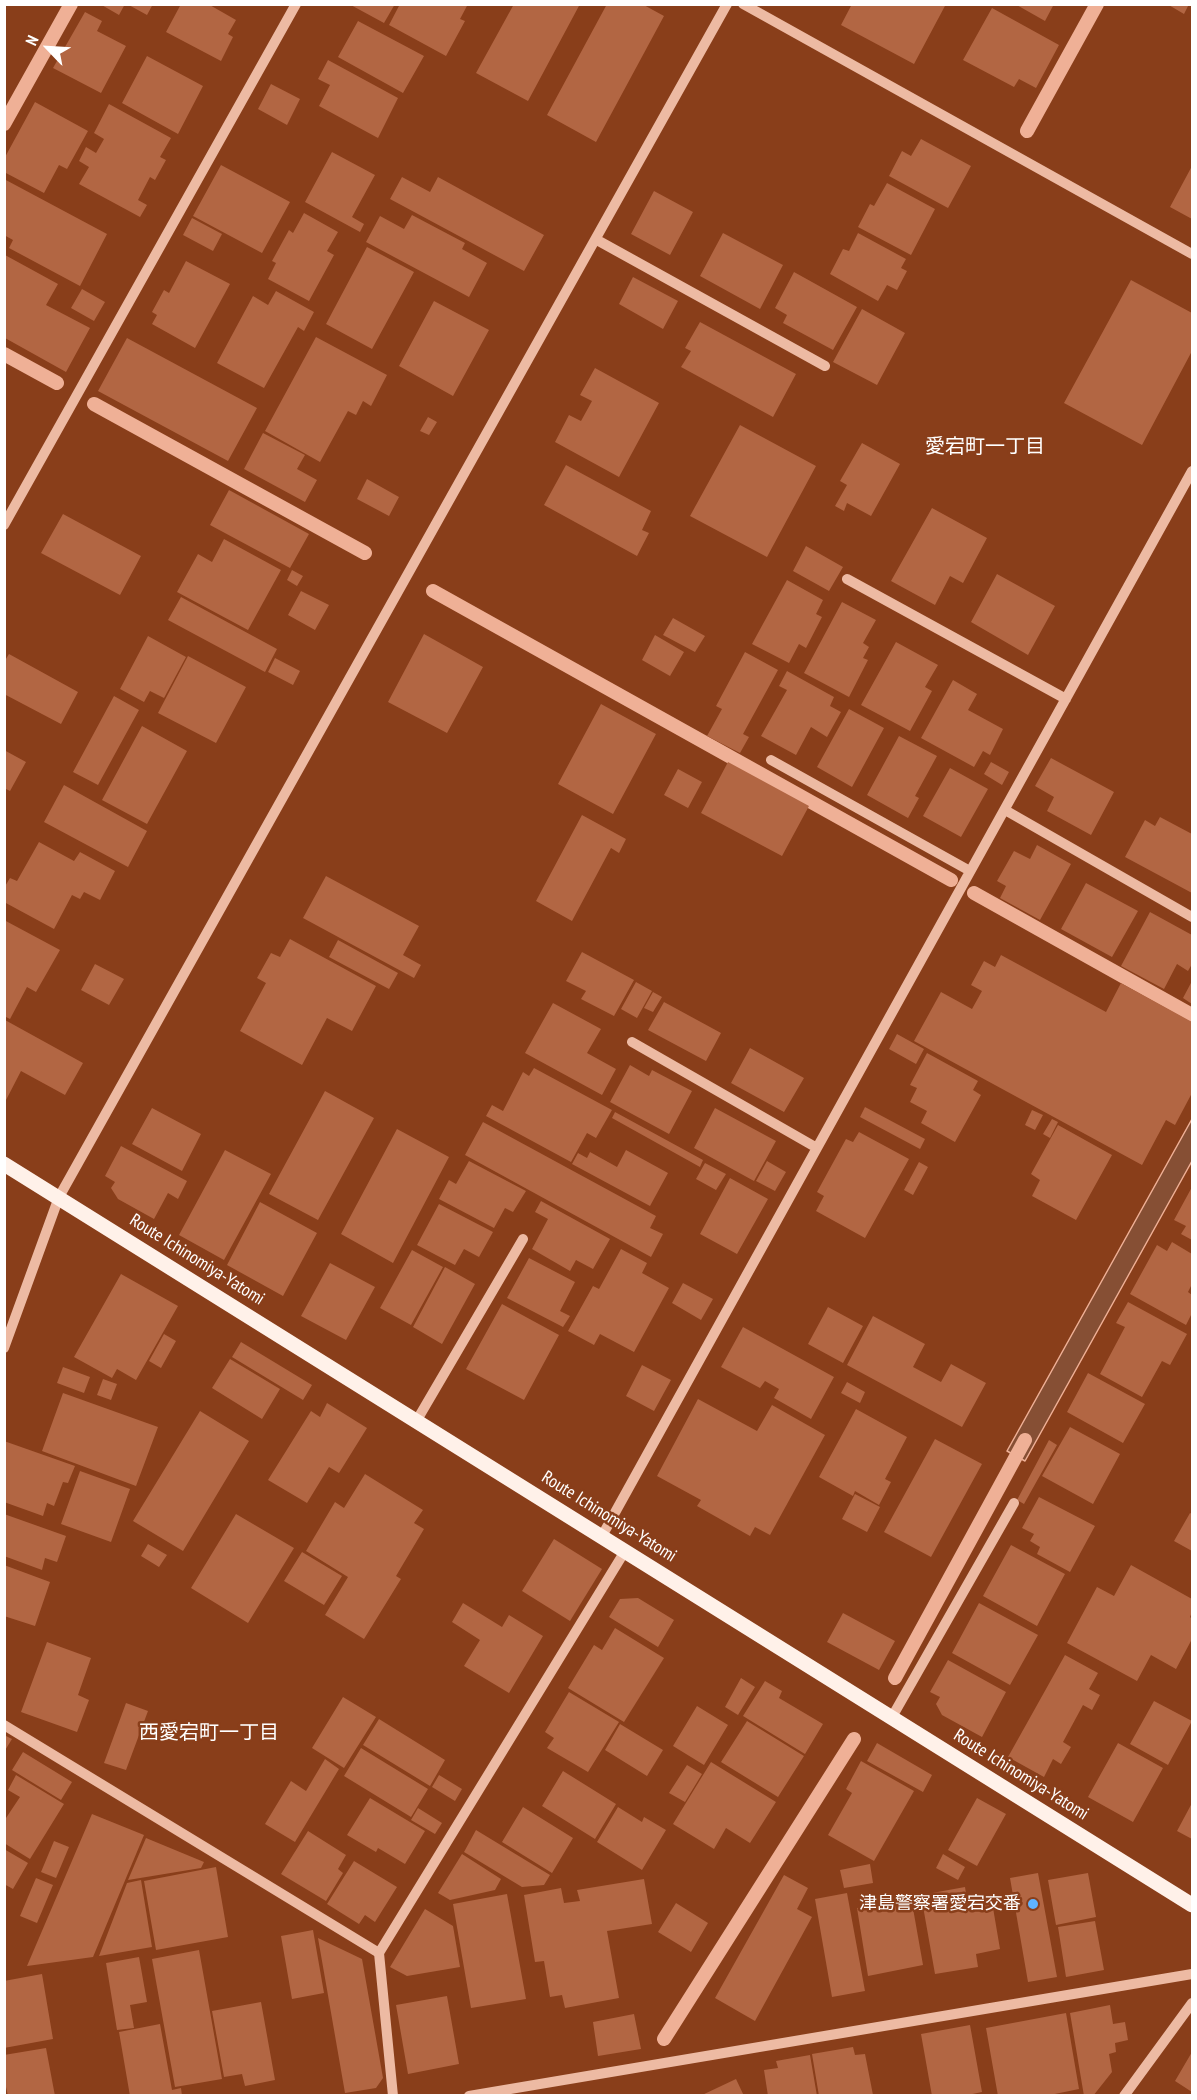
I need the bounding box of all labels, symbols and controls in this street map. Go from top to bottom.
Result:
north arrow [18,18,78,78]
text: N [21,32,43,49]
district label: 愛宕町一丁目 [925,435,1045,459]
street label: Route Ichinomiya-Yatomi [126,1210,268,1310]
street label: Route Ichinomiya-Yatomi [538,1467,680,1567]
district label: 西愛宕町一丁目 [139,1721,279,1745]
street label: Route Ichinomiya-Yatomi [950,1725,1092,1825]
place label: 津島警察署愛宕交番 [859,1893,1021,1915]
marker: 津島警察署愛宕交番 [1026,1897,1040,1911]

